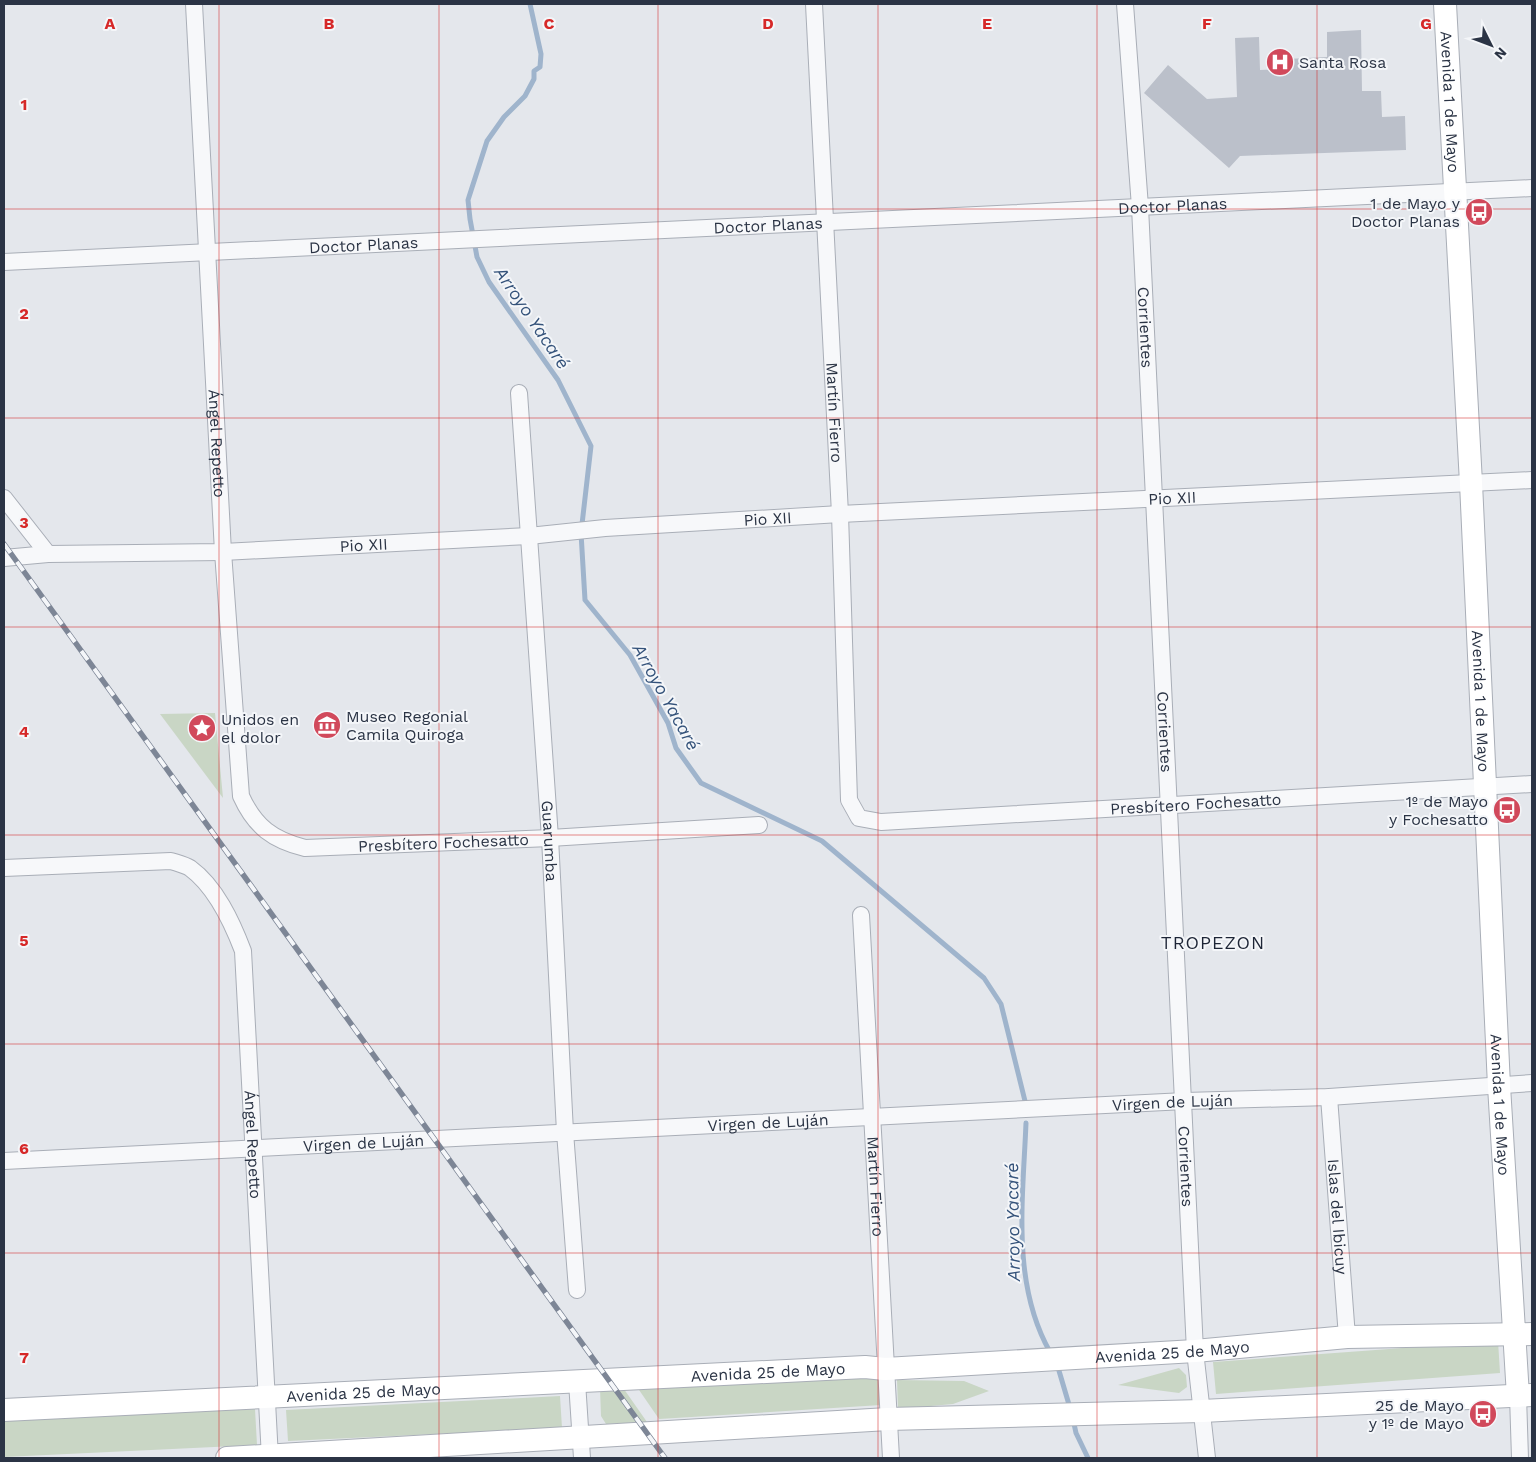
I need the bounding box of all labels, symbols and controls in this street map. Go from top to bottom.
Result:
text: A [105,14,116,33]
text: B [324,14,335,33]
text: C [544,14,555,33]
text: D [762,14,774,33]
text: E [982,14,992,33]
text: F [1202,14,1212,33]
text: G [1420,14,1432,33]
north arrow [1466,20,1516,70]
street label: Avenida 1 de Mayo [1436,30,1463,173]
text: N [1491,44,1510,63]
hospital icon: Santa Rosa [1265,47,1295,77]
place label: Santa Rosa [1299,53,1386,72]
text: 1 [21,95,27,114]
street label: Doctor Planas [1118,194,1228,218]
place label: 1 de Mayo y Doctor Planas [1351,194,1461,231]
bus stop icon: 1 de Mayo y Doctor Planas [1464,197,1494,227]
street label: Doctor Planas [713,213,823,238]
street label: Doctor Planas [309,233,419,257]
water label: Arroyo Yacaré [490,262,574,373]
street label: Corrientes [1134,286,1157,368]
text: 2 [19,304,29,323]
street label: Martín Fierro [822,362,846,463]
street label: Ángel Repetto [204,389,229,498]
street label: Pio XII [1148,488,1197,509]
street label: Pio XII [743,508,792,530]
text: 3 [19,513,29,532]
street label: Pio XII [339,534,388,556]
street label: Avenida 1 de Mayo [1468,630,1493,773]
water label: Arroyo Yacaré [628,639,704,754]
street label: Corrientes [1153,691,1176,773]
place label: Museo Regonial Camila Quiroga [346,707,468,744]
place label: Unidos en el dolor [221,710,299,747]
museum icon: Museo Regonial Camila Quiroga [312,710,342,740]
place icon: Unidos en el dolor [187,713,217,743]
text: 4 [19,722,29,741]
street label: Presbítero Fochesatto [1110,790,1282,819]
place label: 1º de Mayo y Fochesatto [1389,792,1488,829]
bus stop icon: 1º de Mayo y Fochesatto [1492,795,1522,825]
street label: Guarumba [537,800,561,882]
street label: Presbítero Fochesatto [358,830,529,856]
text: 5 [19,931,29,950]
district label: TROPEZON [1161,932,1265,953]
street label: Avenida 1 de Mayo [1487,1033,1513,1176]
street label: Ángel Repetto [240,1090,265,1199]
street label: Virgen de Luján [1112,1091,1233,1115]
street label: Virgen de Luján [707,1110,829,1135]
street label: Corrientes [1174,1125,1197,1207]
street label: Virgen de Luján [303,1131,425,1156]
street label: Martín Fierro [863,1136,888,1237]
text: 6 [19,1139,29,1158]
street label: Islas del Ibicuy [1324,1158,1351,1276]
water label: Arroyo Yacaré [1001,1162,1024,1283]
street label: Avenida 25 de Mayo [1094,1337,1250,1367]
text: 7 [19,1348,29,1367]
street label: Avenida 25 de Mayo [690,1359,846,1386]
street label: Avenida 25 de Mayo [286,1379,441,1406]
place label: 25 de Mayo y 1º de Mayo [1369,1396,1464,1433]
bus stop icon: 25 de Mayo y 1º de Mayo [1468,1399,1498,1429]

